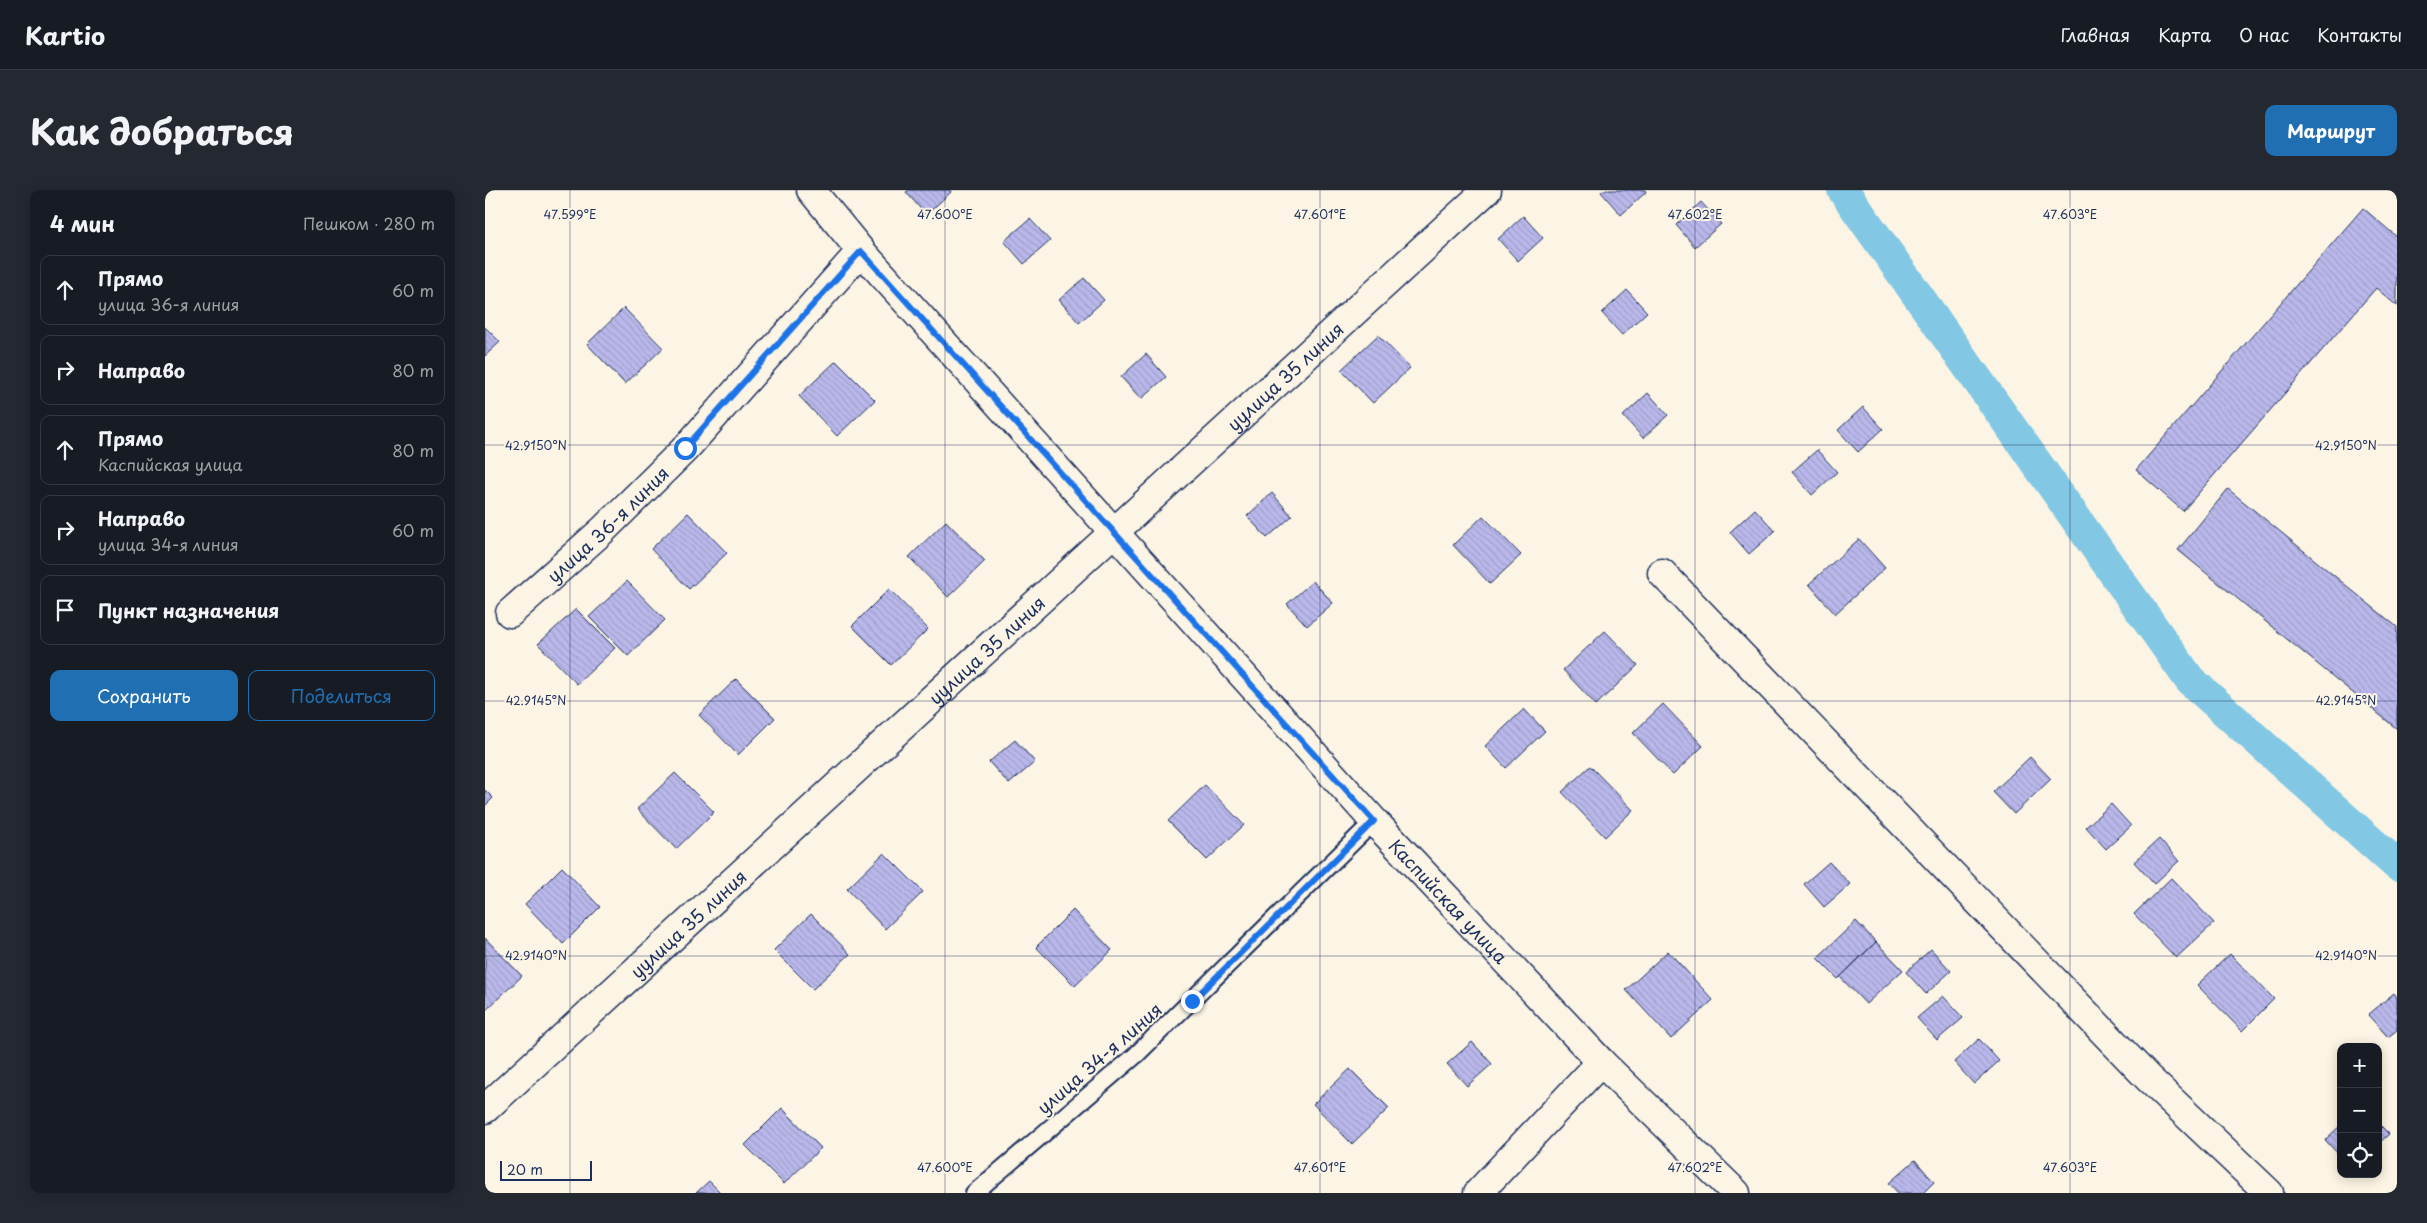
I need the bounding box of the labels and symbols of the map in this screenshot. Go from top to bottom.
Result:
text: 47.599°E [544,205,596,223]
text: 47.600°E [917,205,973,223]
text: 47.601°E [1294,205,1346,223]
text: 47.602°E [1667,205,1723,223]
text: 47.603°E [2043,205,2097,223]
street label: уулица 35 линия [1220,315,1349,436]
text: 42.9150°N [505,436,567,454]
text: 42.9150°N [2315,436,2377,454]
route start [674,437,697,460]
street label: улица 36-я линия [540,459,674,588]
street label: уулица 35 линия [922,589,1050,710]
text: 42.9145°N [506,691,566,709]
text: 42.9145°N [2316,691,2376,709]
street label: Каспийская улица [1383,832,1515,970]
street label: уулица 35 линия [623,863,752,984]
text: 42.9140°N [505,946,567,964]
text: 42.9140°N [2315,946,2377,964]
route end [1181,990,1204,1013]
street label: улица 34-я линия [1030,996,1168,1120]
scale bar [500,1158,593,1181]
text: 47.600°E [917,1158,973,1176]
text: 47.601°E [1294,1158,1346,1176]
text: 47.602°E [1667,1158,1723,1176]
text: 47.603°E [2043,1158,2097,1176]

